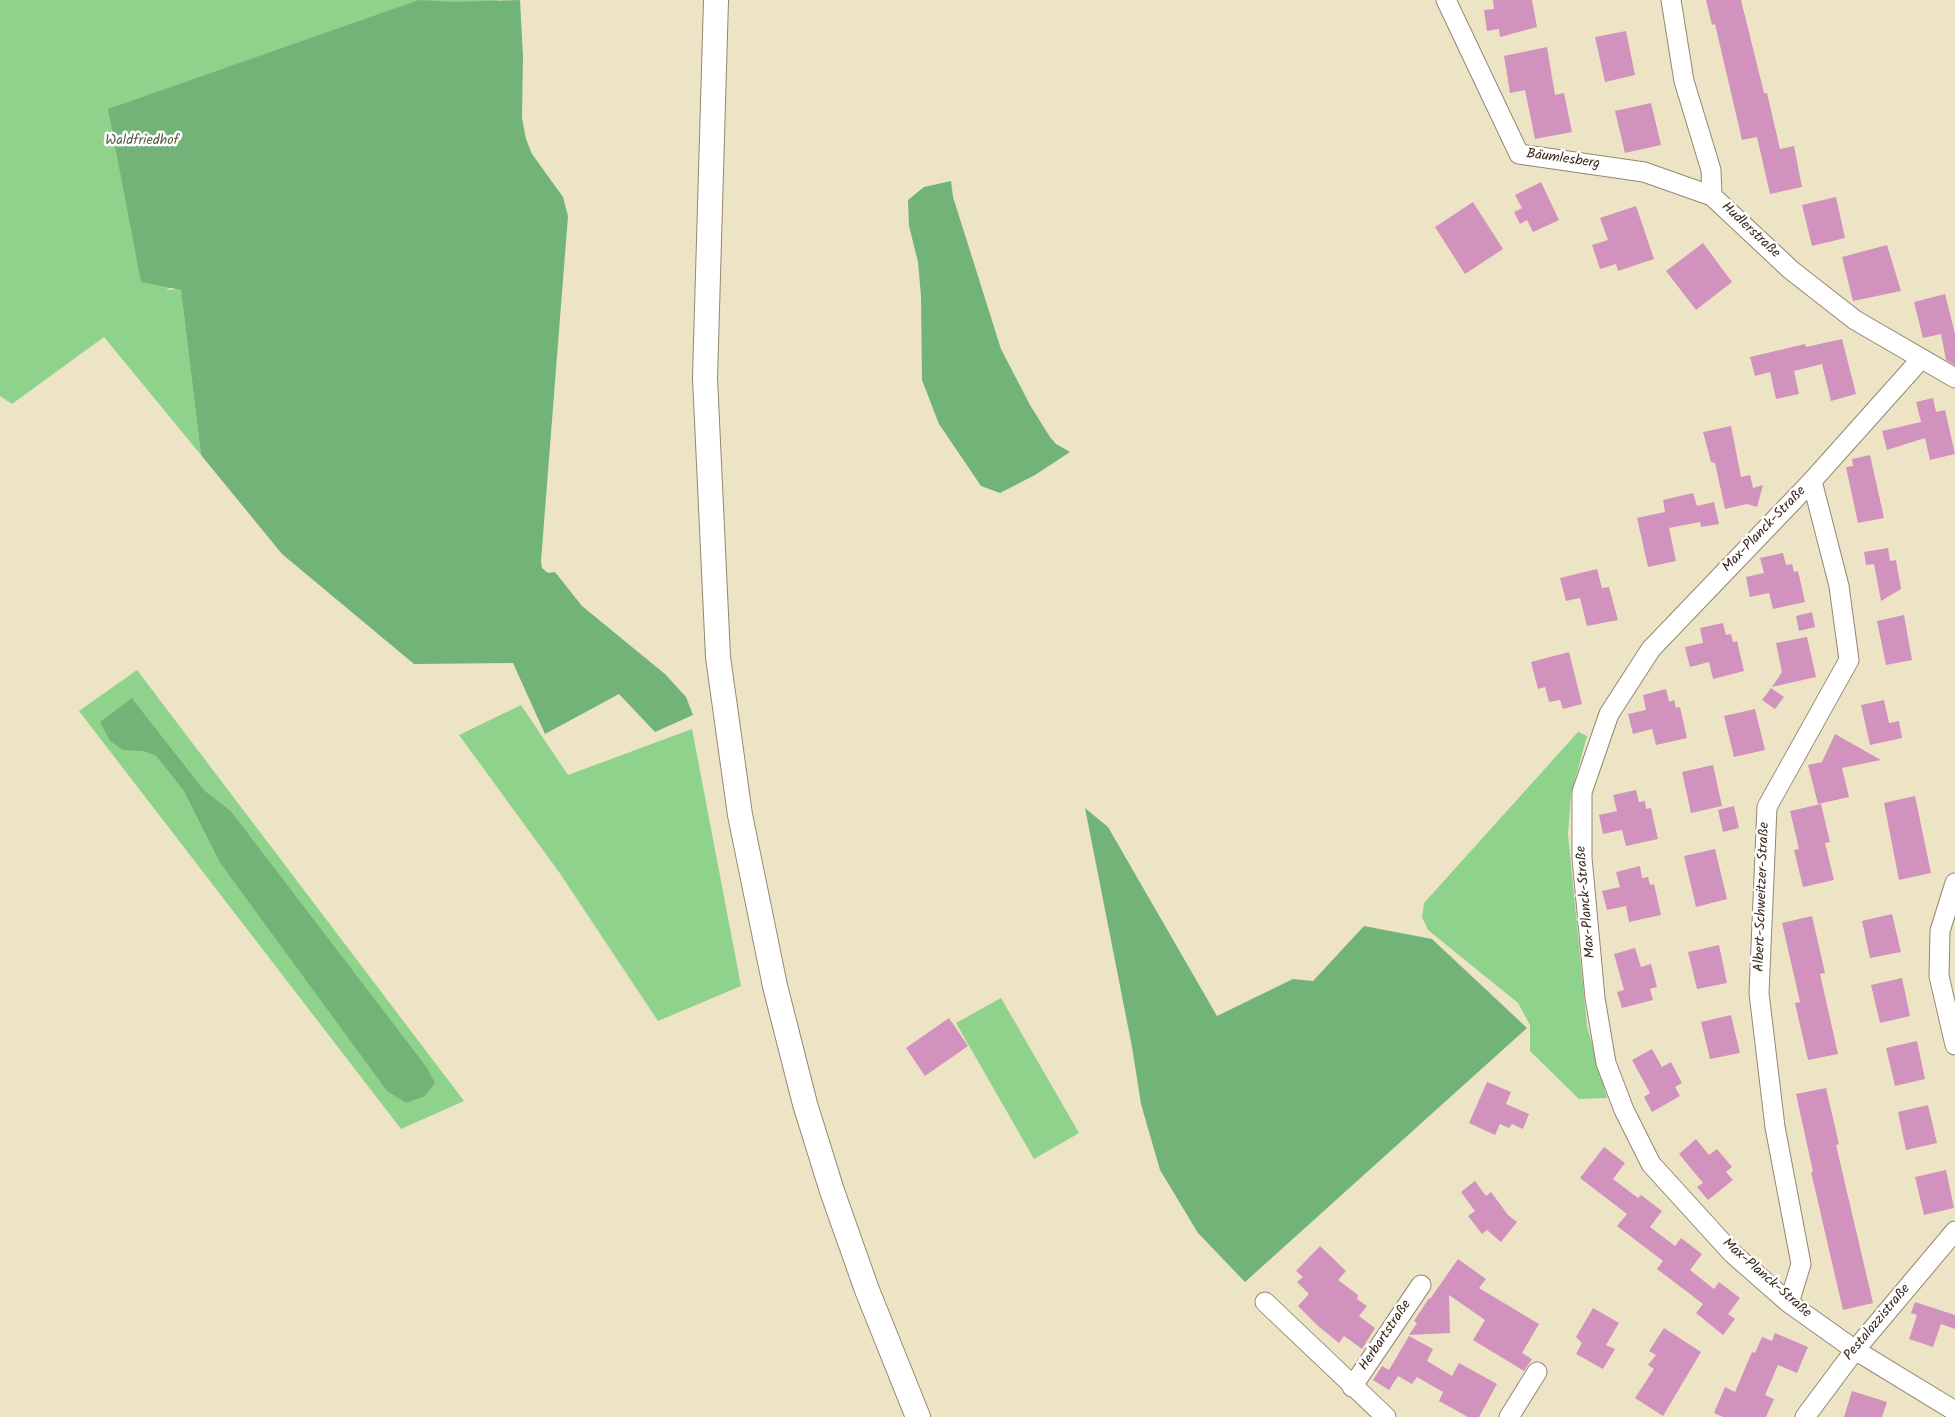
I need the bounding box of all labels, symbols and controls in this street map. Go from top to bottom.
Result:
park label: Waldfriedhof [105,134,179,150]
street label: Bäumlesberg [1525,147,1601,173]
street label: Hudlerstraße [1717,199,1783,263]
street label: Max-Planck-Straße [1720,484,1810,576]
street label: Albert-Schweitzer-Straße [1752,822,1774,972]
street label: Max-Planck-Straße [1574,845,1600,959]
street label: Max-Planck-Straße [1718,1236,1814,1322]
street label: Pestalozzistraße [1841,1281,1915,1365]
street label: Herbartstraße [1356,1298,1416,1374]

